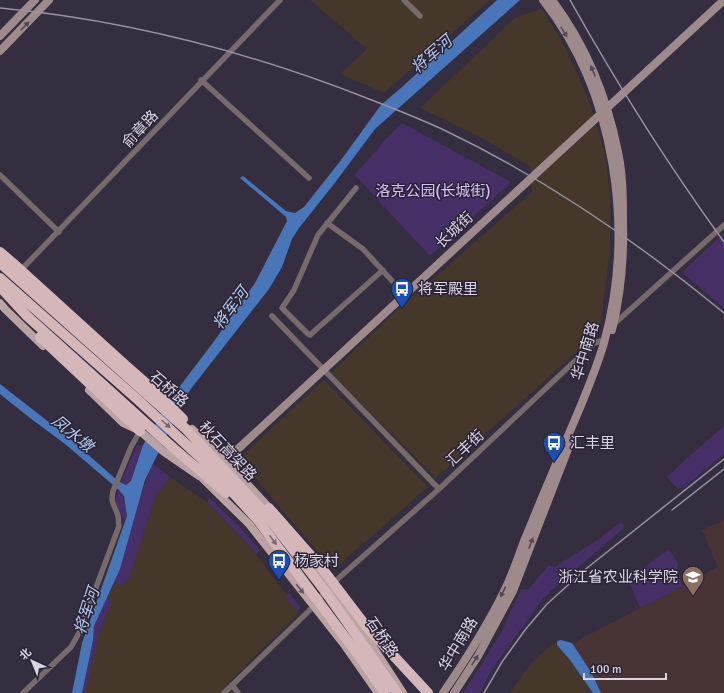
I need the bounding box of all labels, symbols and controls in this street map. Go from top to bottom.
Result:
one-way arrow [20,21,29,31]
one-way arrow [561,26,568,38]
water label: 将军河 [407,29,459,78]
one-way arrow [590,65,596,77]
street label: 俞章路 [118,106,162,152]
park label: 洛克公园(长城街) [376,182,490,200]
street label: 长城街 [431,208,477,252]
bus stop icon: 将军殿里 [389,276,415,309]
place label: 将军殿里 [418,280,478,298]
water label: 将军河 [208,281,255,334]
street label: 华中南路 [568,320,602,382]
street label: 石桥路 [146,367,192,411]
water label: 凤水墩 [47,411,99,458]
street label: 秋石高架路 [195,418,261,484]
one-way arrow [160,420,171,429]
street label: 汇丰街 [442,426,488,470]
bus stop icon: 汇丰里 [541,430,567,463]
place label: 汇丰里 [570,434,615,452]
one-way arrow [269,535,277,545]
one-way arrow [529,537,535,549]
bus stop icon: 杨家村 [266,548,292,581]
place label: 杨家村 [294,552,339,570]
school or university icon: 浙江省农业科学院 [680,564,706,597]
place label: 浙江省农业科学院 [558,568,678,586]
water label: 将军河 [70,583,105,637]
one-way arrow [295,583,304,594]
one-way arrow [500,586,507,598]
street label: 石桥路 [362,613,402,661]
street label: 华中南路 [435,614,481,674]
north arrow [12,641,52,681]
text: 北 [17,646,34,663]
one-way arrow [472,654,479,666]
scale bar [584,655,666,681]
text: 100 m [590,662,622,677]

